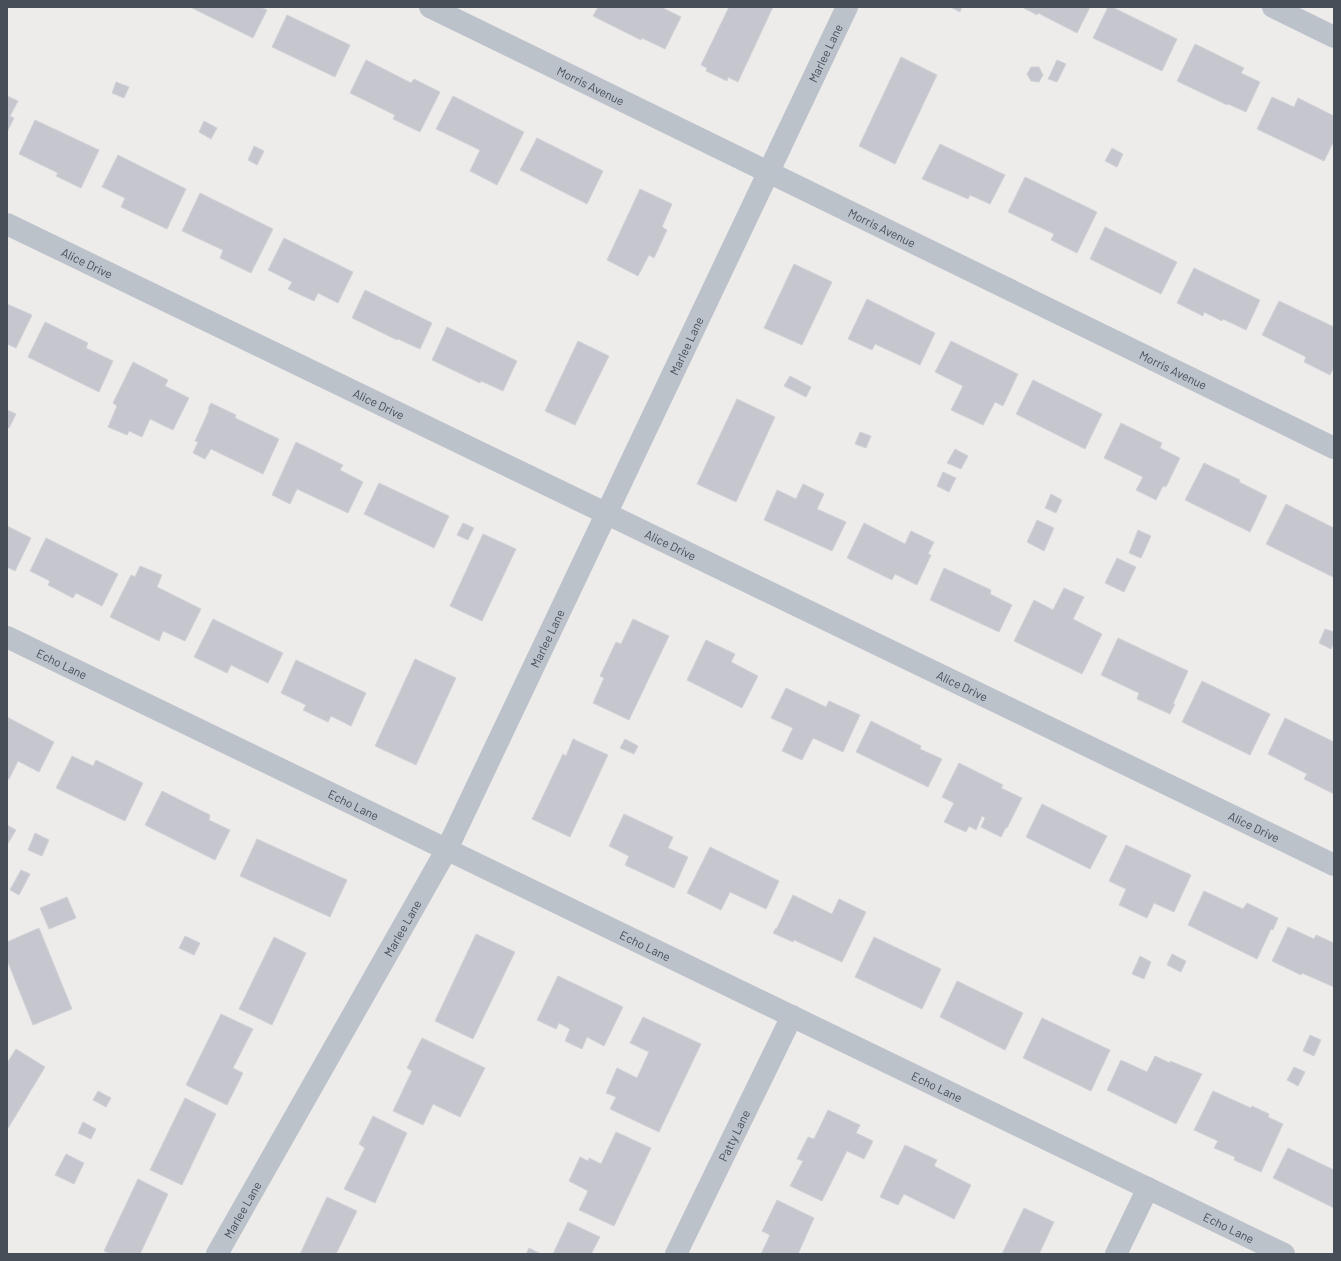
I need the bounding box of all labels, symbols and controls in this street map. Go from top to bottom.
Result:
street label: Marlee Lane [805,22,845,84]
street label: Morris Avenue [555,63,627,108]
street label: Morris Avenue [846,205,918,250]
street label: Alice Drive [59,244,115,281]
street label: Marlee Lane [666,314,706,377]
street label: Morris Avenue [1137,347,1209,392]
street label: Alice Drive [351,385,407,422]
street label: Alice Drive [643,526,698,563]
street label: Marlee Lane [527,607,567,670]
street label: Echo Lane [34,645,90,682]
street label: Alice Drive [935,667,990,704]
street label: Echo Lane [326,786,381,823]
street label: Alice Drive [1226,808,1282,845]
street label: Marlee Lane [381,897,424,959]
street label: Echo Lane [618,927,673,964]
street label: Echo Lane [909,1068,965,1105]
street label: Patty Lane [715,1107,752,1163]
street label: Marlee Lane [221,1179,264,1240]
street label: Echo Lane [1201,1209,1256,1246]

